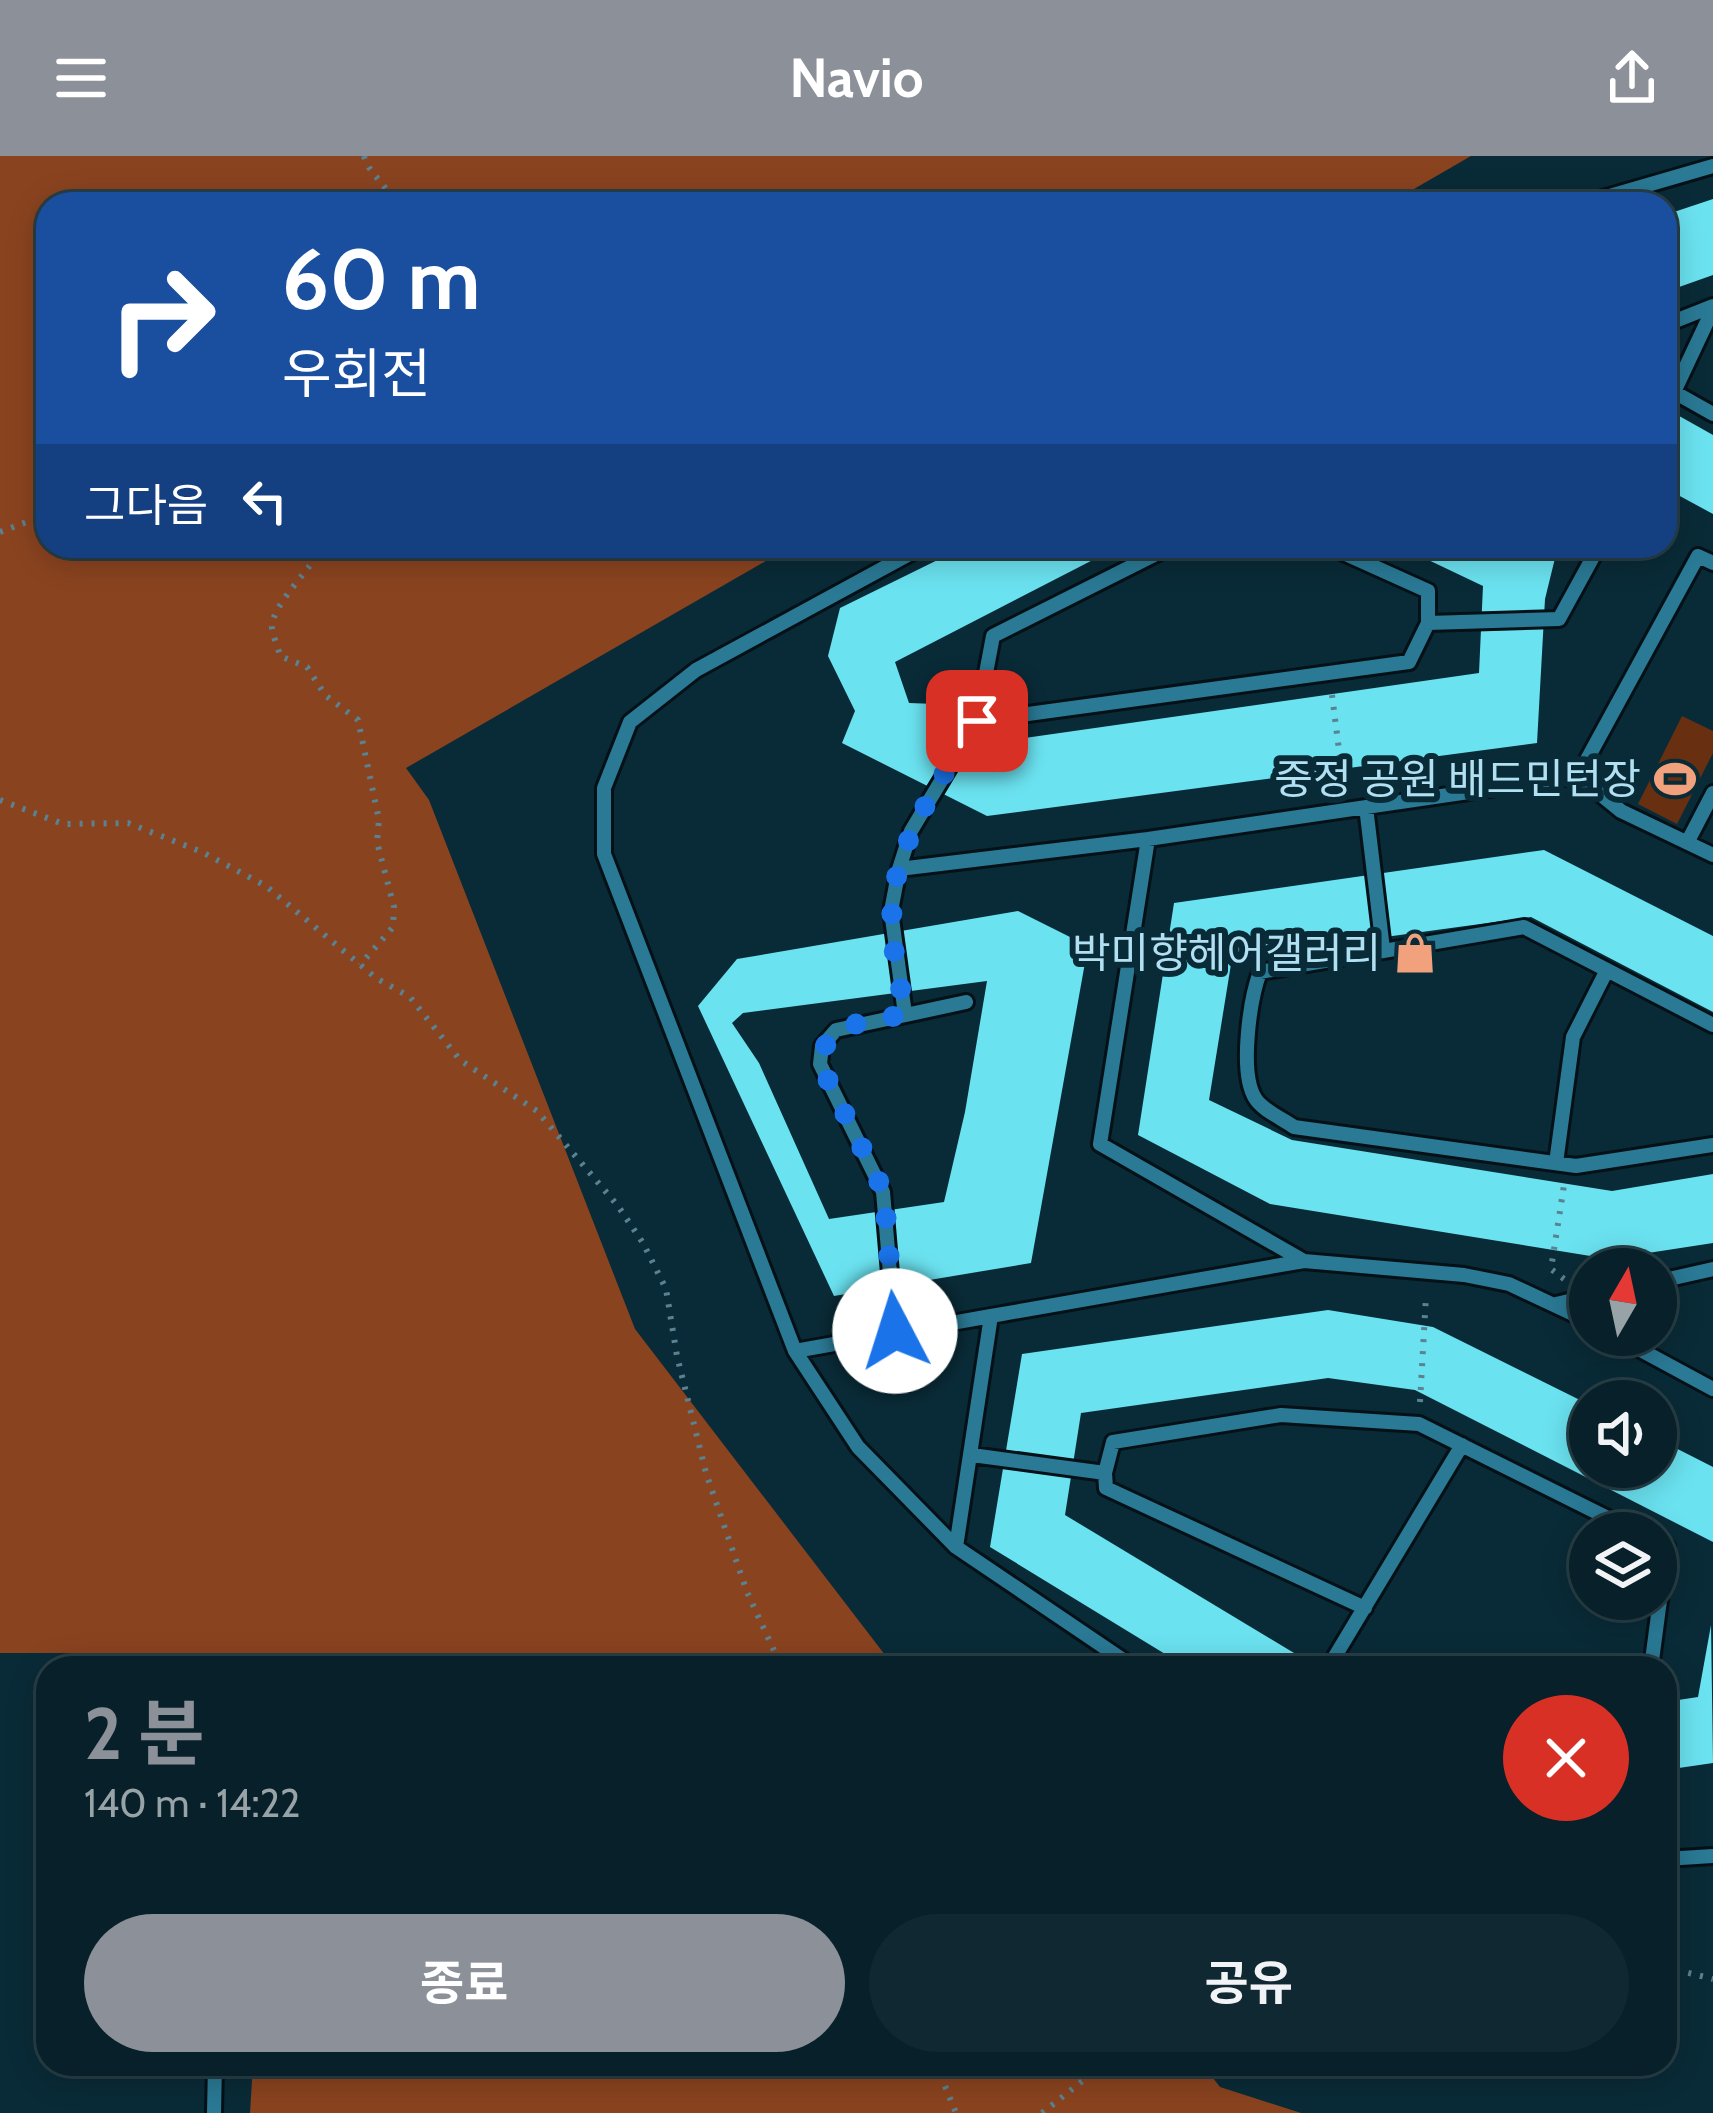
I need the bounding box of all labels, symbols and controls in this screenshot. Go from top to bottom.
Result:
icon: menu [48,45,114,111]
text: Navio [789,45,924,111]
icon: share [1599,45,1665,111]
text: 60 m [282,228,480,330]
icon: right [84,240,240,396]
text: 우회전 [282,341,431,407]
icon: left [232,468,298,534]
text: 그다음 [84,478,208,532]
pin [926,670,1028,772]
icon: arrive [944,688,1010,754]
place label: 중정 공원 배드민턴장 [1274,753,1641,805]
sports icon: 중정 공원 배드민턴장 [1652,756,1698,802]
place label: 박미향헤어갤러리 [1072,927,1381,979]
shop icon: 박미향헤어갤러리 [1392,930,1438,976]
north arrow [1569,1248,1677,1356]
map controls [1569,1248,1677,1620]
position arrow [832,1268,958,1394]
button: sound [1569,1380,1677,1488]
button: layers [1569,1512,1677,1620]
text: 2 분 [84,1690,205,1777]
button: close [1503,1695,1629,1821]
text: 140 m · 14:22 [84,1779,301,1827]
button: 종료 [84,1914,845,2052]
button: 공유 [869,1914,1629,2052]

